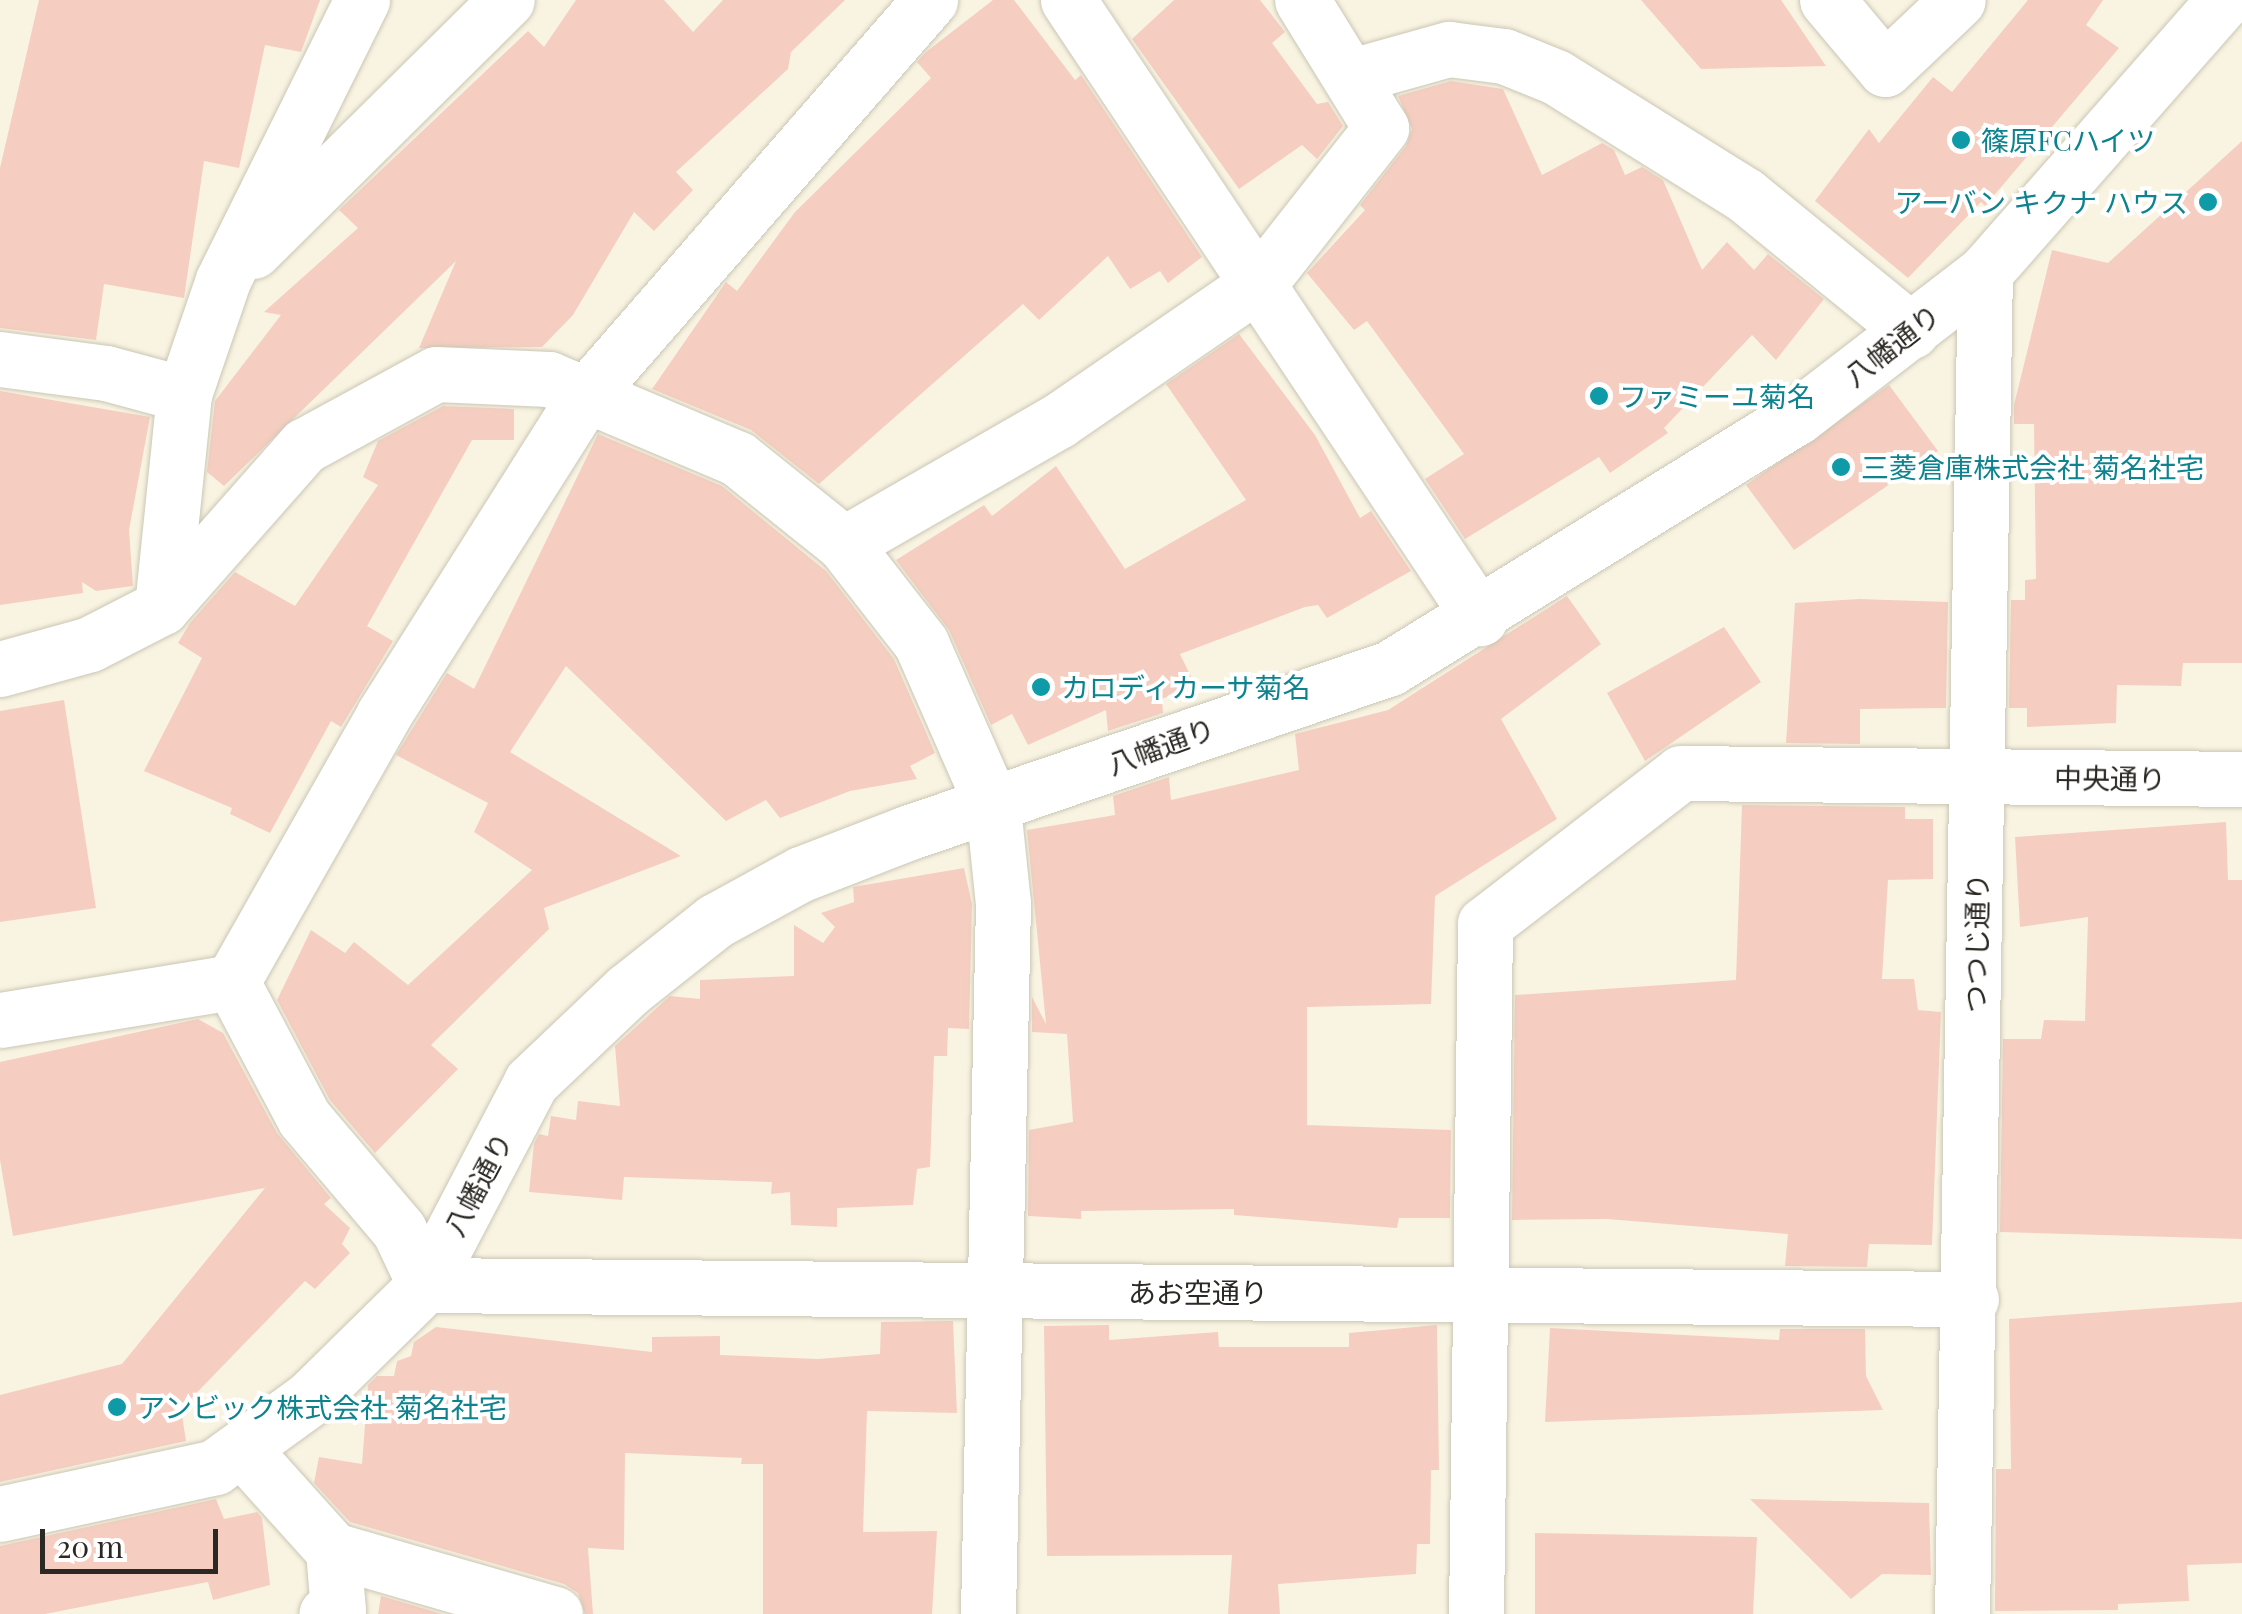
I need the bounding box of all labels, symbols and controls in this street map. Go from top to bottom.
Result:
place label: 篠原FCハイツ [1981,123,2156,157]
marker: 篠原FCハイツ [1950,129,1972,151]
place label: アーバン キクナ ハウス [1896,185,2188,219]
marker: アーバン キクナ ハウス [2197,191,2219,213]
street label: 八幡通り [1838,297,1946,393]
place label: ファミーユ菊名 [1619,379,1815,413]
marker: ファミーユ菊名 [1588,385,1610,407]
place label: 三菱倉庫株式会社 菊名社宅 [1861,450,2204,484]
marker: 三菱倉庫株式会社 菊名社宅 [1830,456,1852,478]
place label: カロディカーサ菊名 [1061,670,1313,704]
marker: カロディカーサ菊名 [1030,676,1052,698]
street label: 八幡通り [1103,711,1219,781]
street label: 中央通り [2054,760,2166,796]
street label: つつじ通り [1958,873,1994,1013]
street label: 八幡通り [437,1127,519,1241]
street label: あお空通り [1128,1275,1268,1309]
place label: アンビック株式会社 菊名社宅 [137,1390,508,1424]
marker: アンビック株式会社 菊名社宅 [106,1396,128,1418]
scale bar [45,1509,222,1571]
text: 20 m [57,1526,123,1566]

